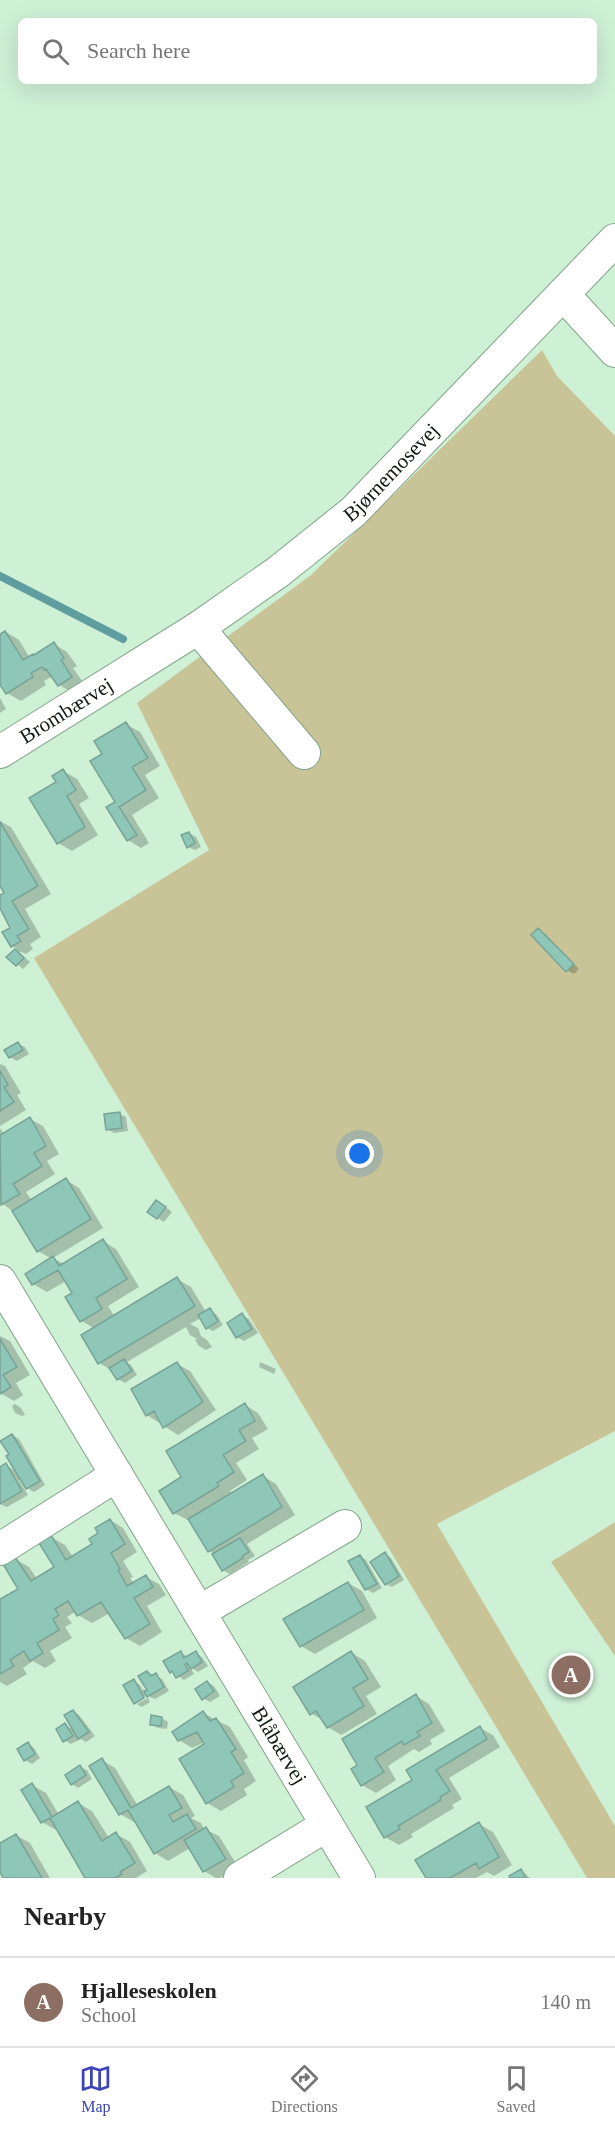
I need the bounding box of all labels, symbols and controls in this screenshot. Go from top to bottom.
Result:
search box [18,18,597,84]
icon: search [39,35,72,68]
text: Search here [87,38,190,63]
street label: Bjørnemosevej [339,418,444,527]
street label: Brombærvej [15,673,117,749]
your location [345,1139,374,1168]
pin: A [552,1652,590,1698]
street label: Blåbærvej [247,1702,312,1789]
text: Nearby [24,1902,106,1931]
text: Hjalleseskolen [81,1978,217,2003]
text: A [36,1991,51,2013]
text: 140 m [540,1991,591,2013]
text: School [81,2004,137,2026]
tab: Map [79,2062,112,2116]
tab: Directions [271,2062,338,2116]
tab: Saved [496,2062,536,2116]

